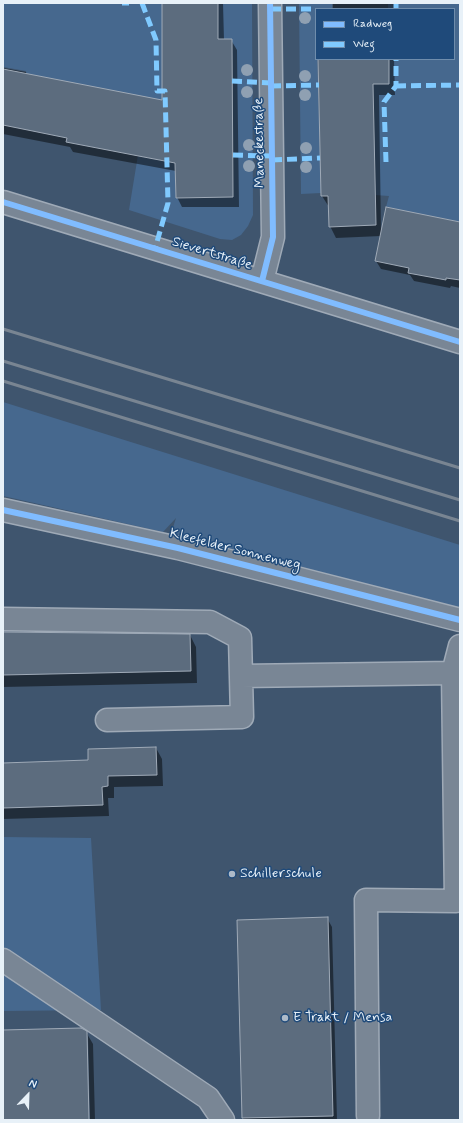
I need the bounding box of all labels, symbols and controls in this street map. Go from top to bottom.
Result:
legend [315,8,455,60]
text: Radweg [353,16,392,32]
text: Weg [353,36,375,52]
street label: Maneckestraße [251,98,269,188]
street label: Sievertstraße [170,234,254,274]
street label: Kleefelder Sonnenweg [168,526,302,574]
place label: Schillerschule [240,866,322,882]
marker: Schillerschule [227,869,237,879]
place label: E Trakt / Mensa [293,1010,392,1026]
marker: E Trakt / Mensa [280,1013,290,1023]
north arrow [8,1075,48,1115]
text: N [27,1076,39,1092]

